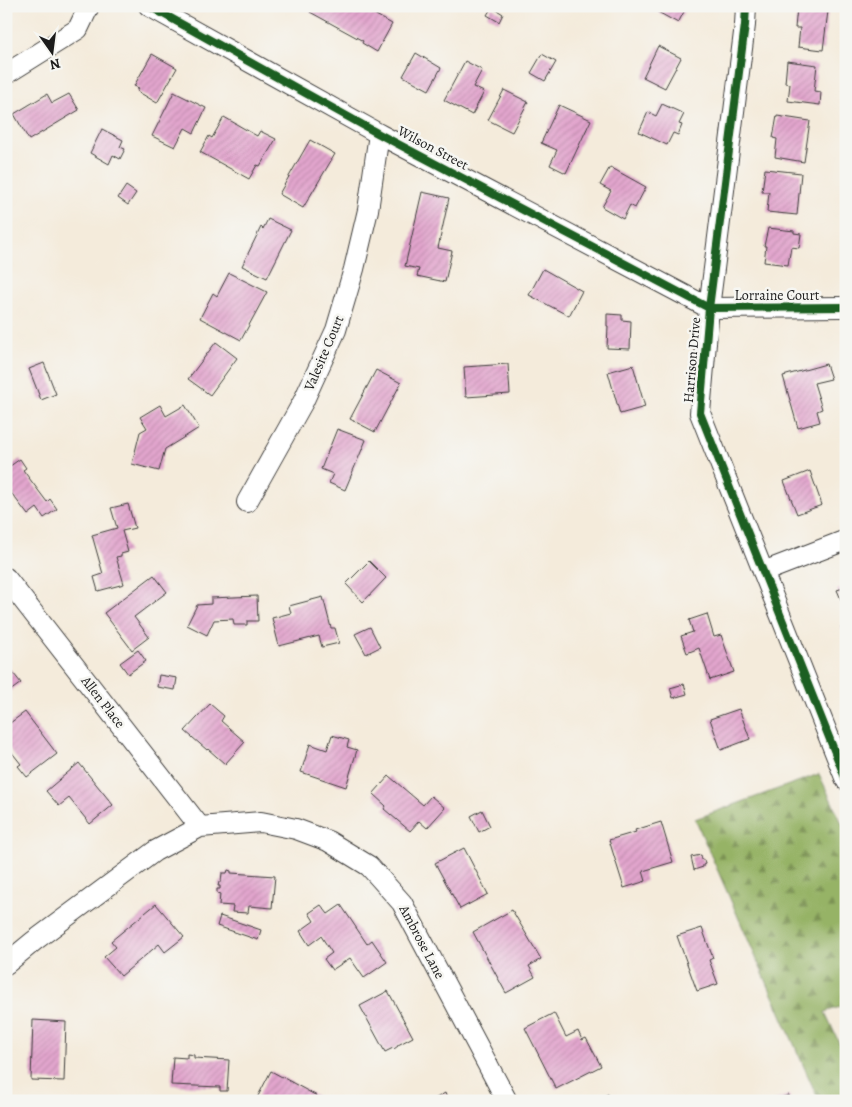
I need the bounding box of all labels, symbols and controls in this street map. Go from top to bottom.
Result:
north arrow [28,28,78,78]
text: N [48,54,62,75]
street label: Wilson Street [394,121,472,175]
street label: Lorraine Court [735,286,820,305]
street label: Valesite Court [299,312,348,394]
street label: Harrison Drive [679,316,705,404]
street label: Allen Place [76,671,129,732]
street label: Ambrose Lane [394,901,449,982]

